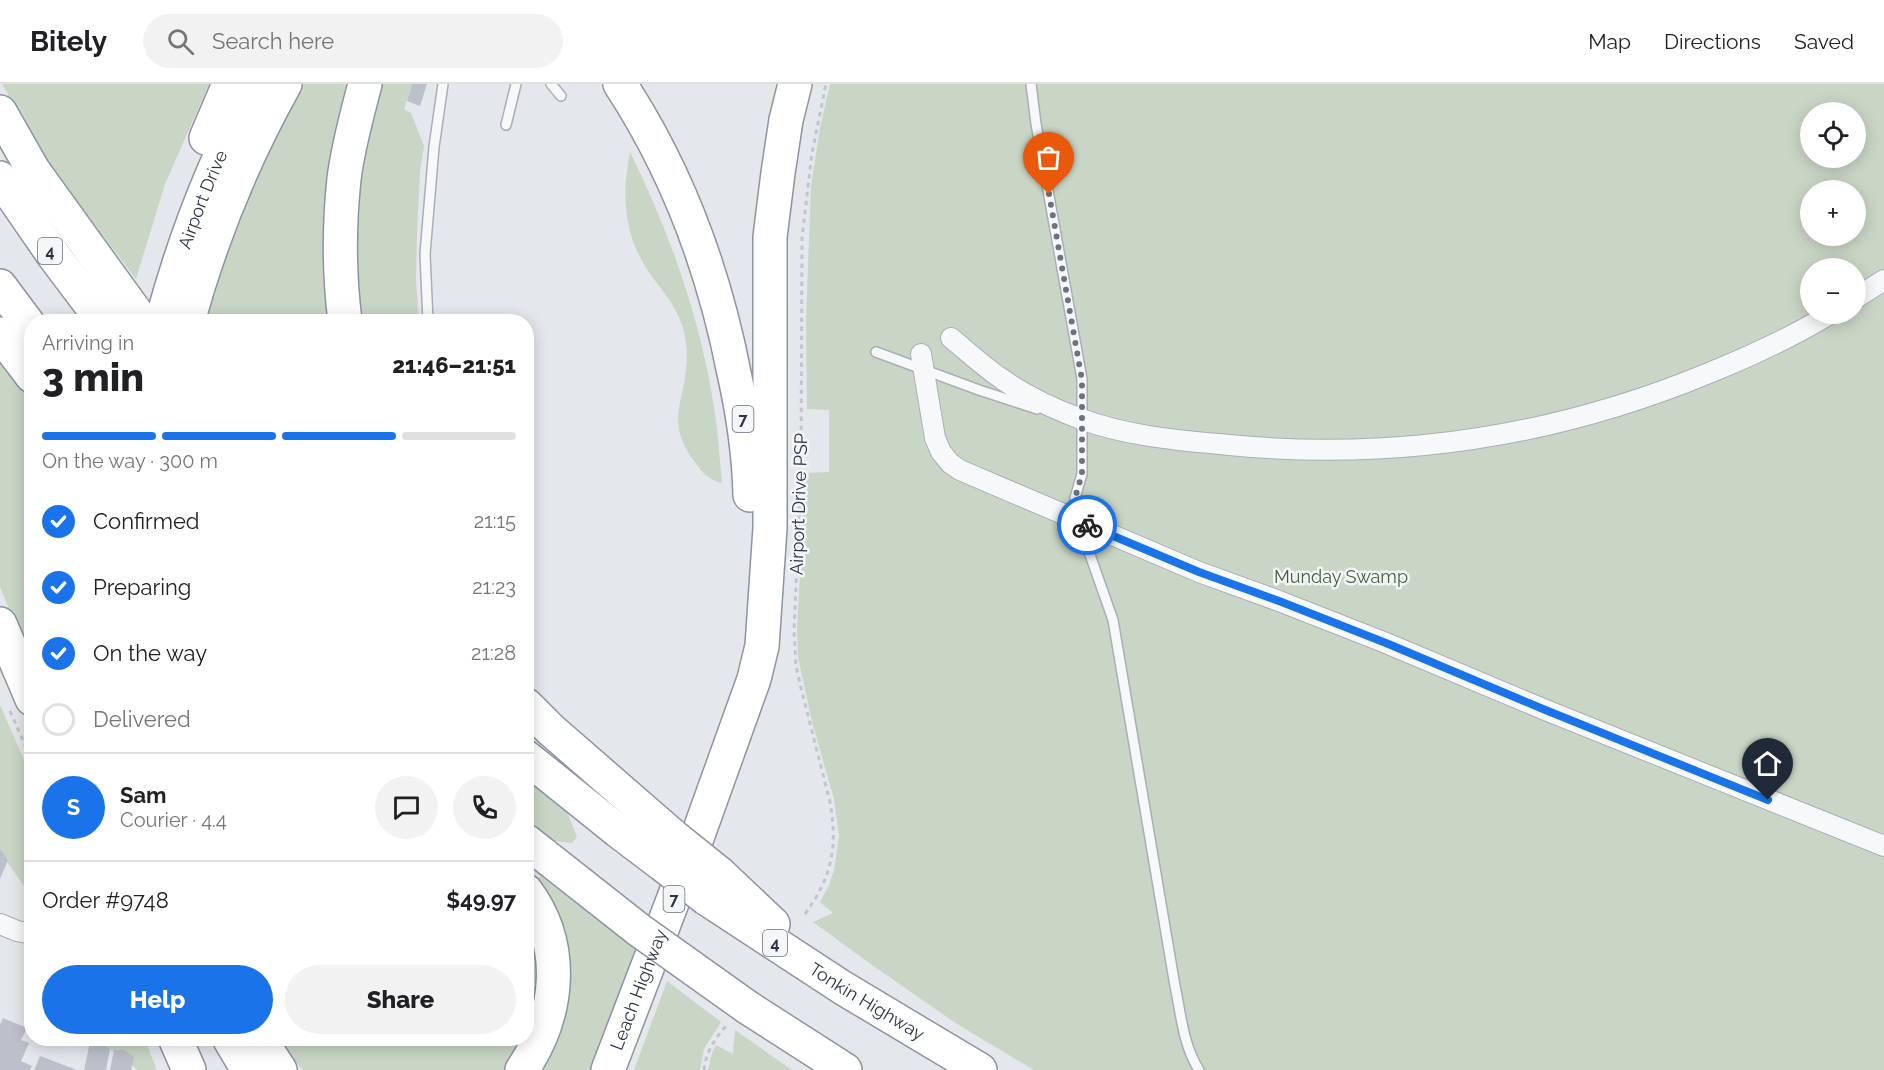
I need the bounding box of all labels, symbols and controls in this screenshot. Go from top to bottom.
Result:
search box [143,14,563,68]
text: Bitely [30,25,107,58]
icon: search [164,25,197,58]
text: Search here [212,28,334,54]
text: Map [1588,29,1631,54]
text: Directions [1664,29,1761,54]
text: Saved [1794,29,1854,54]
map controls [1800,102,1866,324]
button: locate [1800,102,1866,168]
pin [1023,132,1074,194]
icon: bag [1032,141,1065,174]
street label: Airport Drive [174,147,232,252]
button: + [1800,180,1866,246]
road number: 4 [38,238,62,264]
button: − [1800,258,1866,324]
text: Arriving in [42,331,134,355]
text: 21:46–21:51 [392,352,516,378]
text: 3 min [42,354,144,400]
road number: 7 [732,406,754,432]
street label: Airport Drive PSP [786,433,811,575]
text: On the way · 300 m [42,449,218,473]
courier [1057,495,1117,555]
icon: check [42,505,75,538]
text: Confirmed [93,508,200,534]
text: 21:15 [474,509,516,533]
icon: bike [1071,509,1104,542]
park label: Munday Swamp [1274,566,1408,587]
icon: check [42,571,75,604]
text: Preparing [93,574,191,600]
text: 21:23 [472,575,516,599]
icon: check [42,637,75,670]
text: On the way [93,640,207,666]
text: 21:28 [471,641,516,665]
text: Delivered [93,706,191,732]
pin [1742,738,1793,800]
icon: home [1751,747,1784,780]
button: chat [375,776,438,839]
button: phone [453,776,516,839]
text: Sam [120,782,167,808]
text: S [67,794,80,820]
text: Courier · 4.4 [120,808,227,832]
road number: 7 [664,886,684,912]
text: Order #9748 [42,887,169,913]
text: $49.97 [446,887,516,913]
street label: Leach Highway [606,926,671,1053]
road number: 4 [763,930,787,956]
street label: Tonkin Highway [806,958,929,1044]
button: Help [42,965,273,1034]
button: Share [285,965,516,1034]

